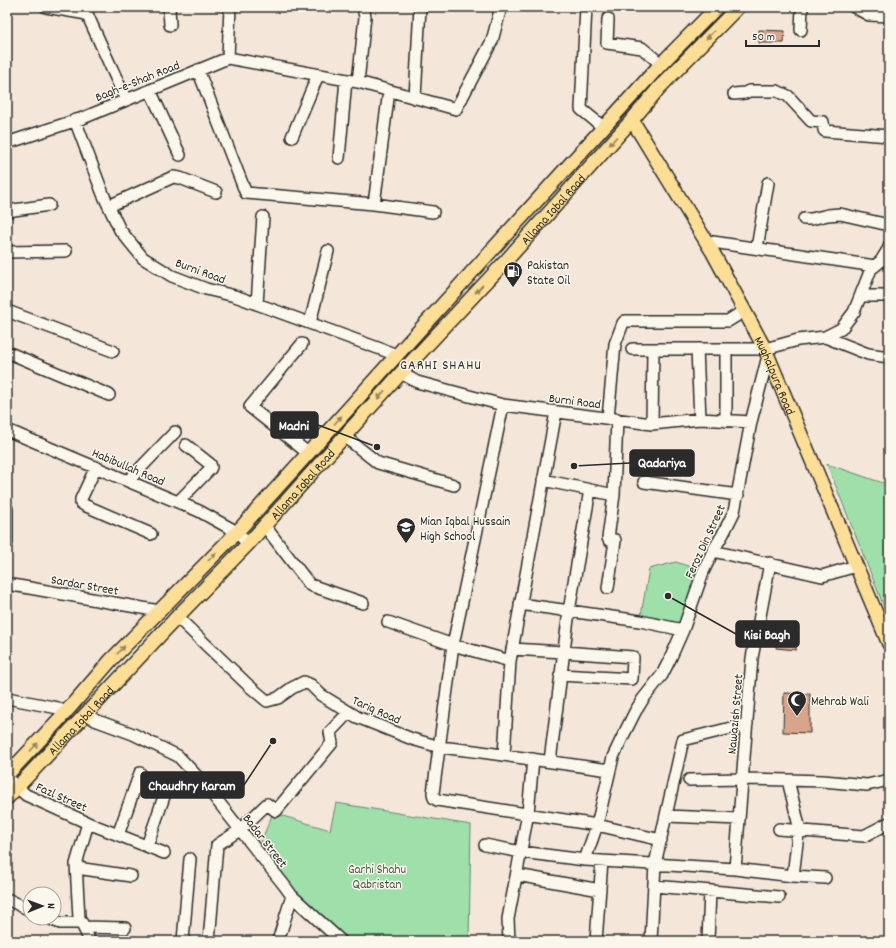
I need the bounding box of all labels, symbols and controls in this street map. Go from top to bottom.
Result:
scale bar [746,22,819,48]
text: 50 m [752,29,775,46]
one-way arrow [705,30,715,40]
street label: Bagh-e-Shah Road [93,57,183,108]
one-way arrow [609,136,618,147]
street label: Allama Iqbal Road [517,171,591,250]
street label: Burni Road [172,254,228,290]
place label: Pakistan State Oil [527,257,570,291]
fuel station icon: Pakistan State Oil [502,260,524,288]
one-way arrow [474,284,484,294]
street label: Mughalpura Road [748,333,799,418]
district label: GARHI SHAHU [400,356,482,376]
one-way arrow [376,390,386,400]
street label: Burni Road [548,390,602,415]
callout: Madni [271,412,318,438]
one-way arrow [333,415,342,426]
text: Madni [279,417,310,437]
street label: Habibullah Road [89,444,167,492]
street label: Allama Iqbal Road [267,446,341,525]
callout: Qadariya [630,450,694,476]
text: Qadariya [638,454,687,474]
street label: Feroz Din Street [681,502,732,582]
place label: Mian Iqbal Hussain High School [420,513,510,547]
school or university icon: Mian Iqbal Hussain High School [395,516,417,544]
one-way arrow [207,552,217,562]
street label: Sardar Street [49,571,120,602]
callout: Kisi Bagh [736,621,799,647]
text: Kisi Bagh [744,626,791,646]
one-way arrow [116,645,126,655]
street label: Nawazish Street [724,673,749,755]
street label: Allama Iqbal Road [45,683,120,761]
mosque icon: Mehrab Wali [786,689,808,717]
street label: Tariq Road [349,692,403,730]
place label: Mehrab Wali [811,693,869,712]
one-way arrow [29,742,38,752]
callout: Chaudhry Karam [141,772,244,798]
text: Chaudhry Karam [148,777,236,797]
street label: Fazl Street [32,779,90,818]
street label: Badar Street [237,811,291,873]
park label: Garhi Shahu Qabristan [348,861,406,895]
north arrow [22,886,62,926]
text: N [42,903,58,909]

